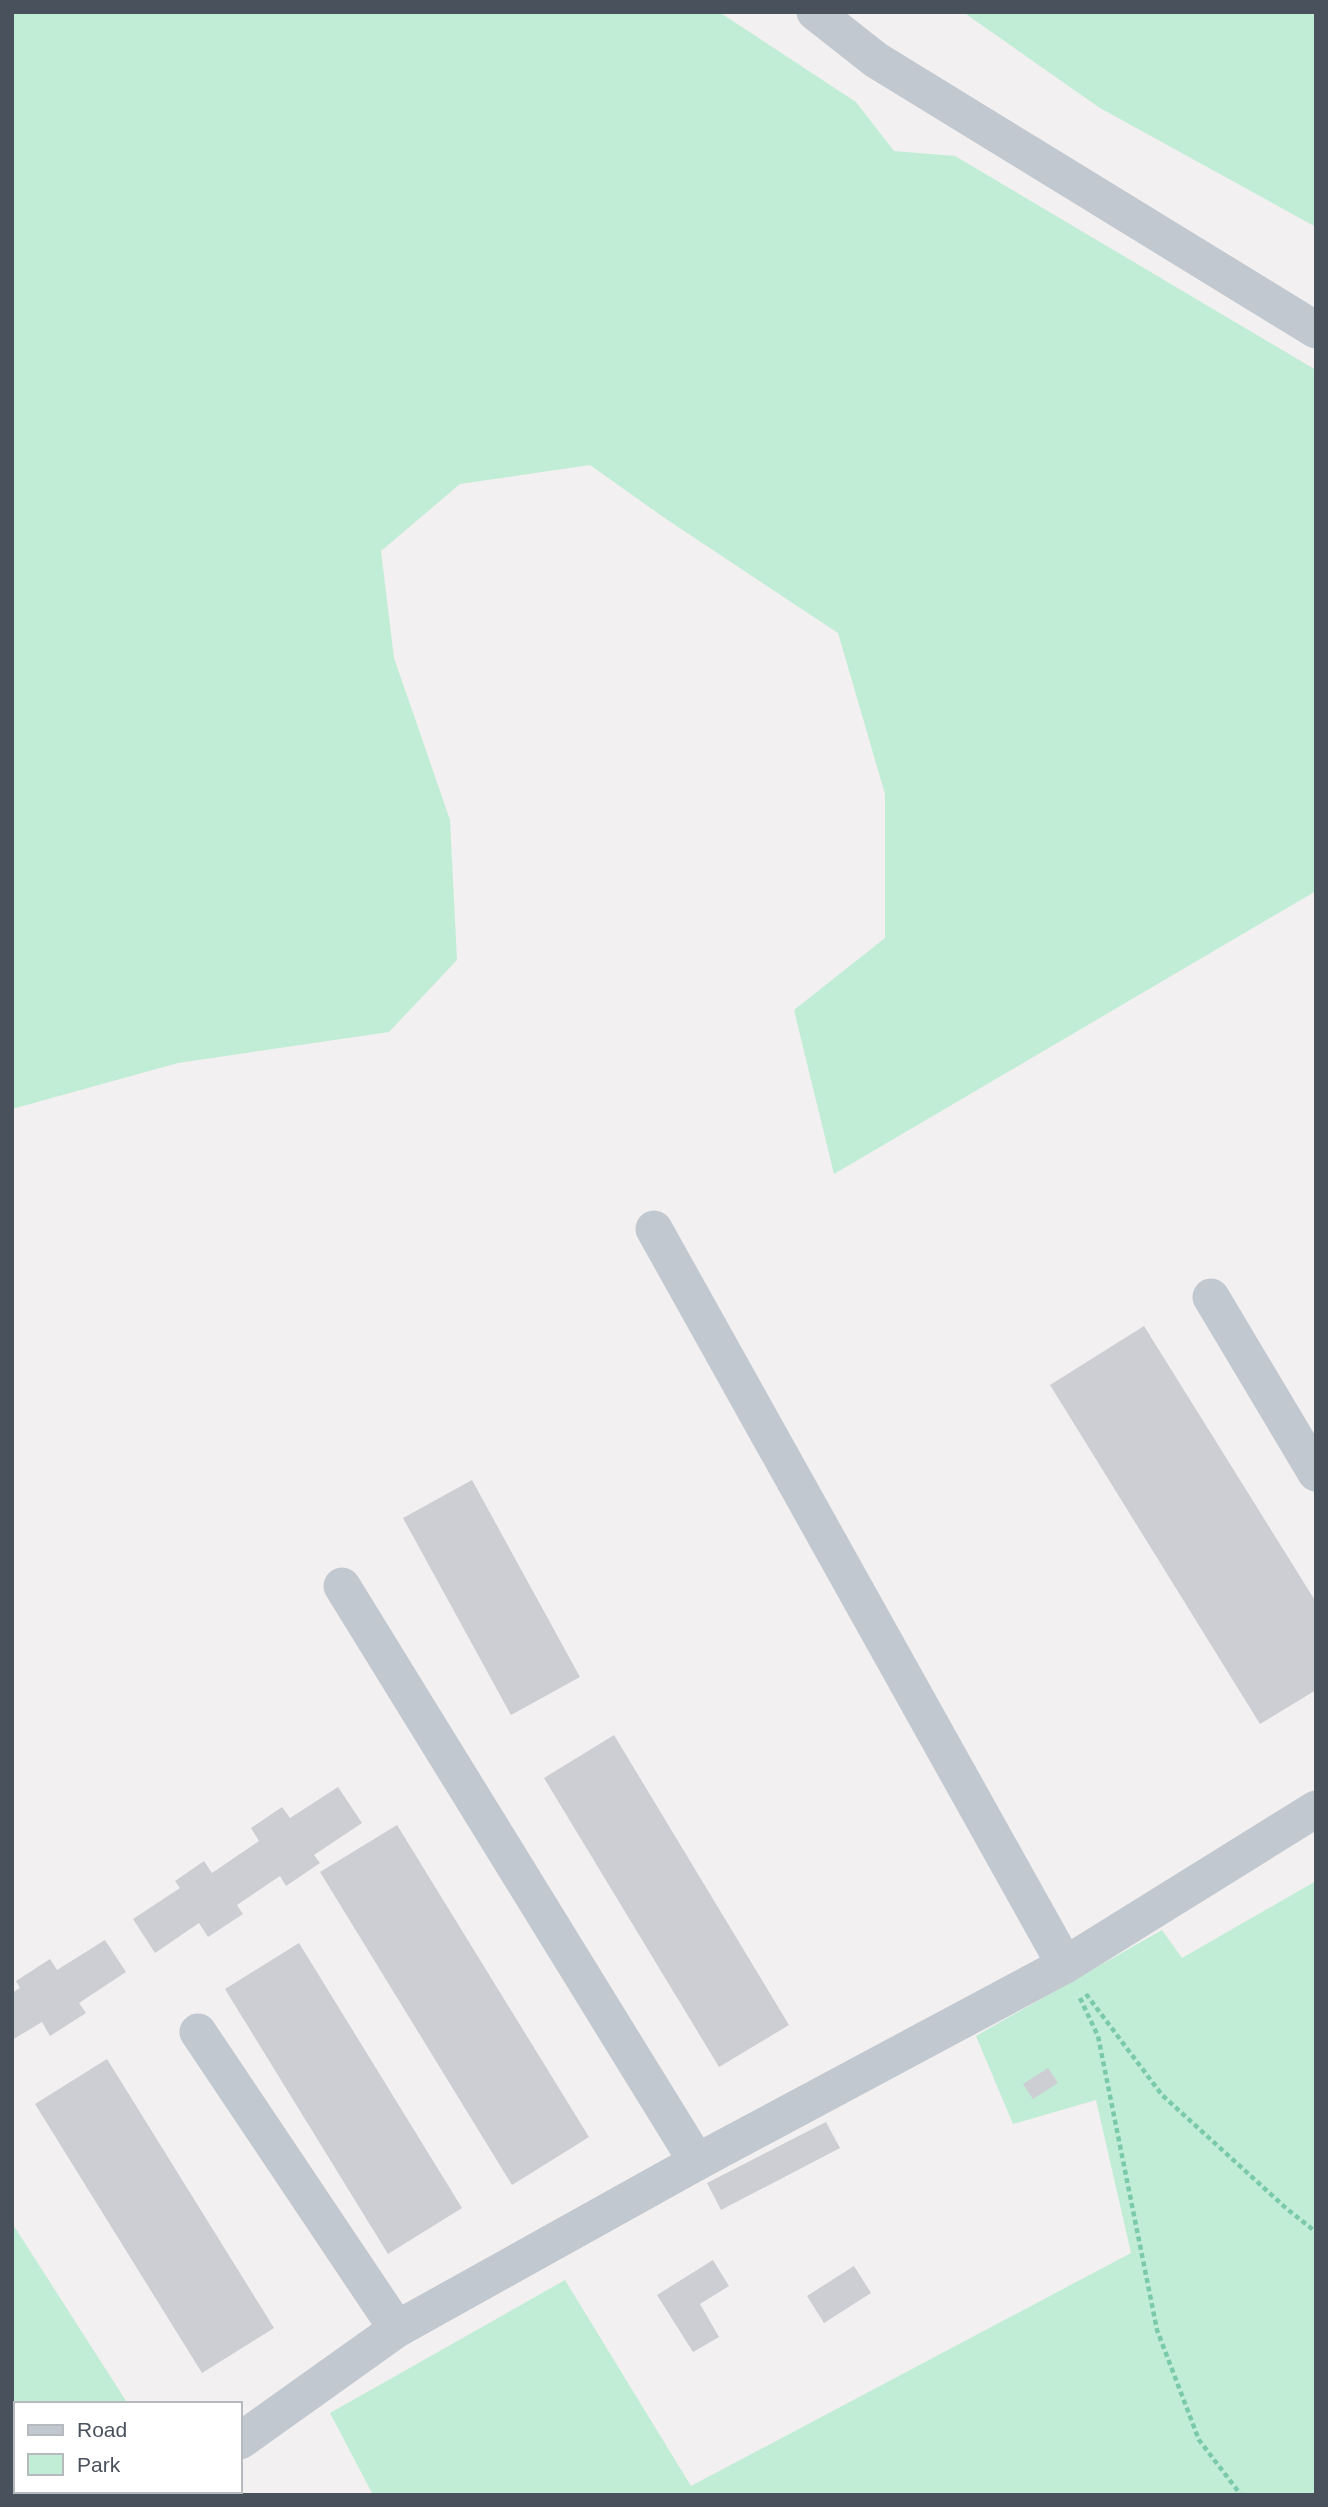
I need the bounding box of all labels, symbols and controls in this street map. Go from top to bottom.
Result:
legend [14,2402,242,2493]
text: Road [77,2418,127,2441]
text: Park [77,2453,121,2476]

